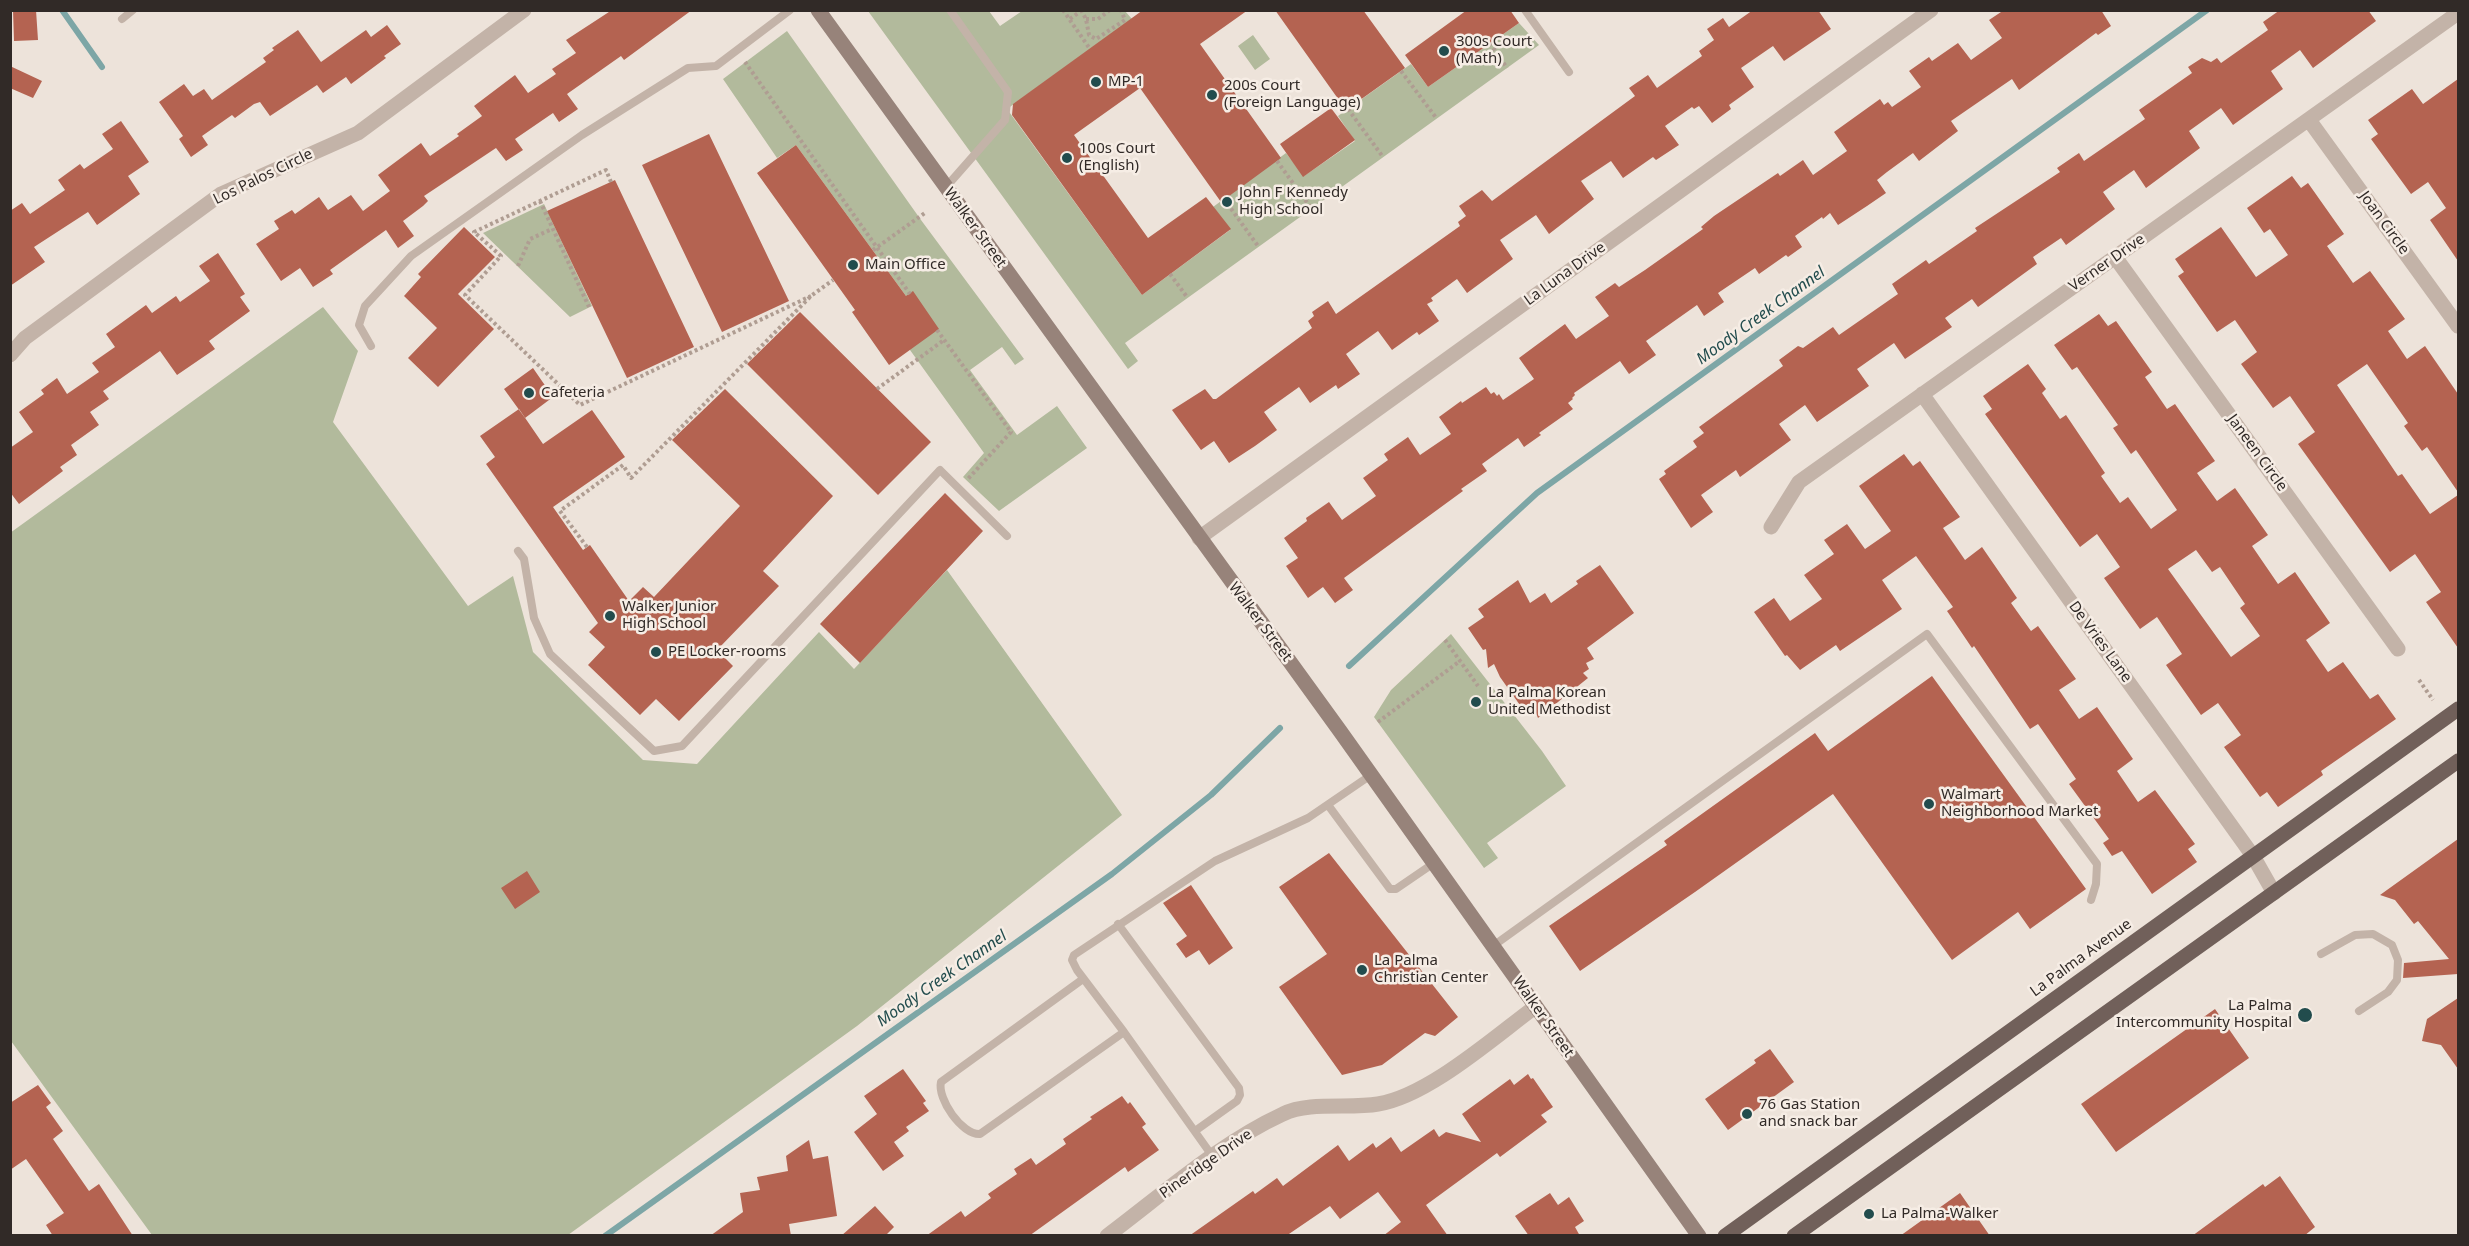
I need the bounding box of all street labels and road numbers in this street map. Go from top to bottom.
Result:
street label: Los Palos Circle [210,145,316,209]
street label: Walker Street [940,185,1010,271]
street label: Joan Circle [2355,188,2413,258]
street label: Verner Drive [2066,230,2148,296]
street label: La Luna Drive [1521,239,1609,309]
street label: Janeen Circle [2223,411,2291,495]
street label: Walker Street [1224,579,1296,665]
street label: De Vries Lane [2065,598,2135,686]
street label: La Palma Avenue [2027,915,2135,1001]
street label: Walker Street [1509,973,1577,1061]
street label: Pineridge Drive [1156,1125,1256,1203]

